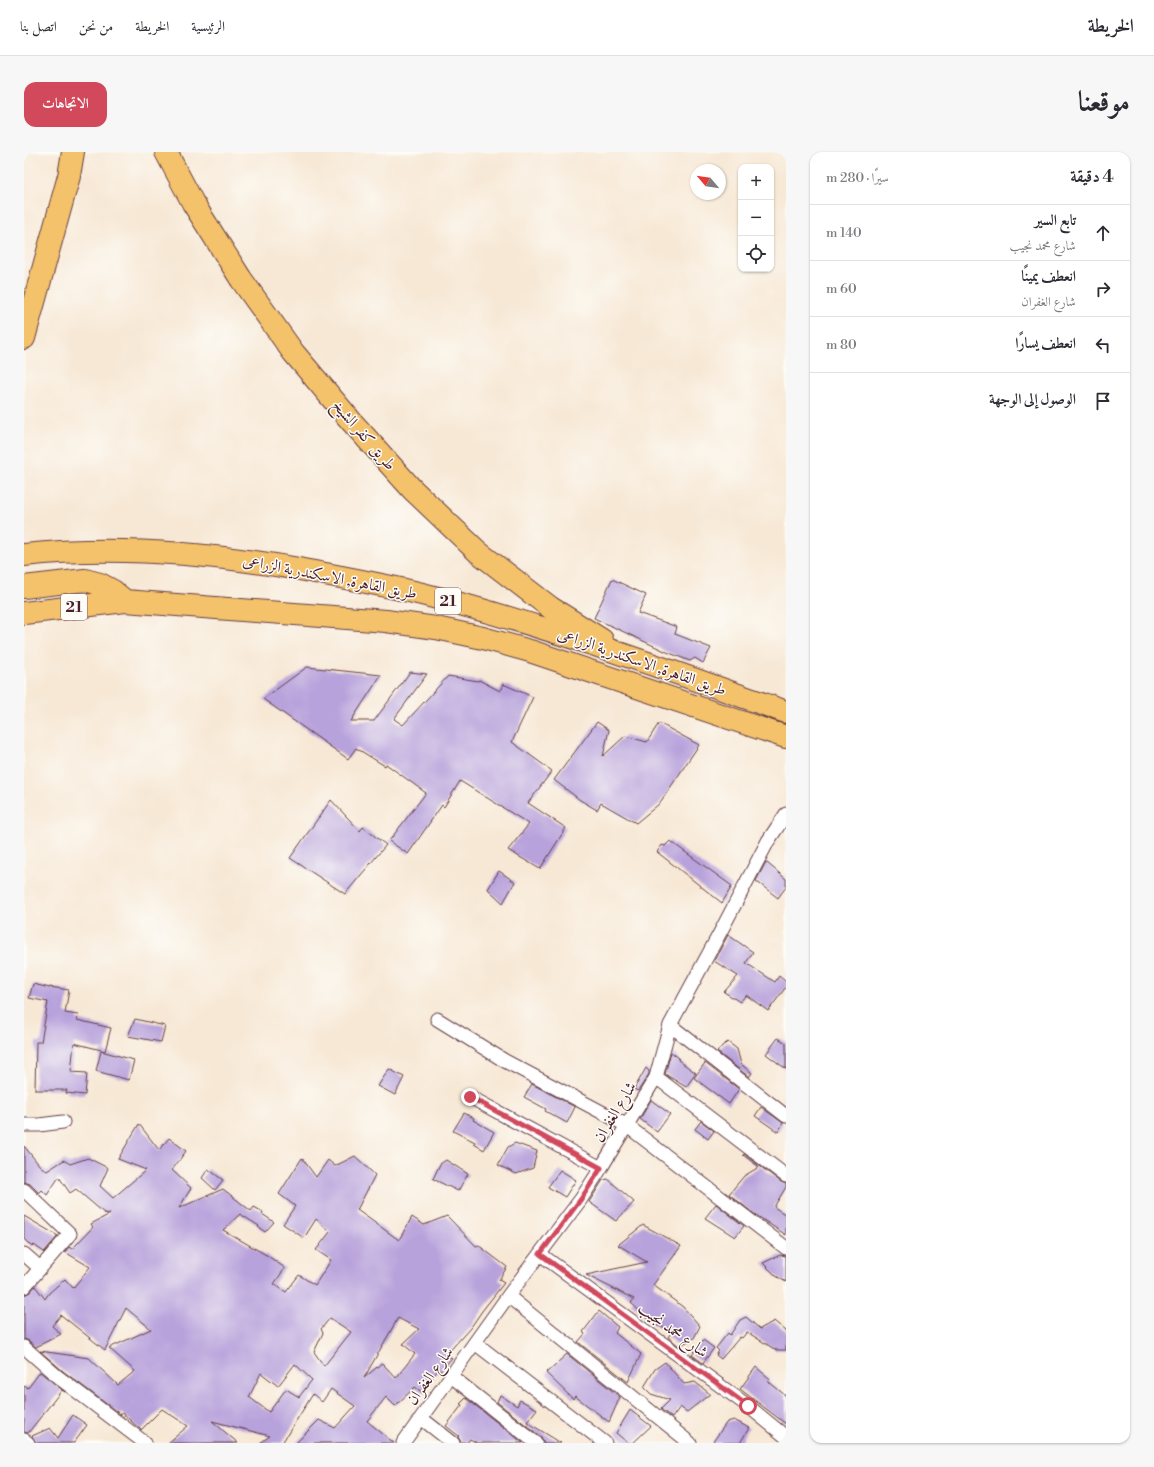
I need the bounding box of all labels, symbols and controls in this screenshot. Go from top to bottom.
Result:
text: الخريطة [1088,14,1134,38]
text: اتصل بنا [20,18,57,36]
text: من نحن [79,18,113,36]
text: الخريطة [135,18,169,36]
text: الرئيسية [191,18,225,36]
button: الاتجاهات [24,82,107,127]
text: موقعنا [1078,85,1130,120]
north arrow [690,164,726,200]
map controls [738,164,774,272]
button: + [738,164,774,200]
text: 4 دقيقة [1070,166,1114,188]
text: سيرًا · 280 m [826,170,889,186]
button: − [738,200,774,236]
text: تابع السير [1034,211,1076,230]
icon: ahead [1092,222,1114,244]
text: 140 m [826,225,862,241]
button: locate [738,236,774,272]
text: شارع محمد نجيب [1009,238,1076,254]
text: انعطف يمينًا [1021,267,1076,286]
icon: right [1092,278,1114,300]
text: 60 m [826,281,857,297]
text: شارع الغفران [1021,294,1076,310]
text: انعطف يسارًا [1015,334,1076,353]
icon: left [1092,334,1114,356]
text: 80 m [826,337,857,353]
text: الوصول إلى الوجهة [989,390,1076,409]
icon: arrive [1092,390,1114,412]
street label: طريق كفر الشيخ [325,395,400,477]
street label: طريق القاهرة, الاسكندرية الزراعى [241,550,419,604]
road number: 21 [435,588,461,614]
road number: 21 [61,594,87,620]
street label: طريق القاهرة, الاسكندرية الزراعى [555,624,729,700]
street label: شارع الغفران [589,1078,643,1148]
route end [461,1088,479,1106]
street label: شارع محمد نجيب [632,1298,712,1365]
street label: شارع الغفران [402,1343,460,1411]
route start [739,1397,757,1415]

